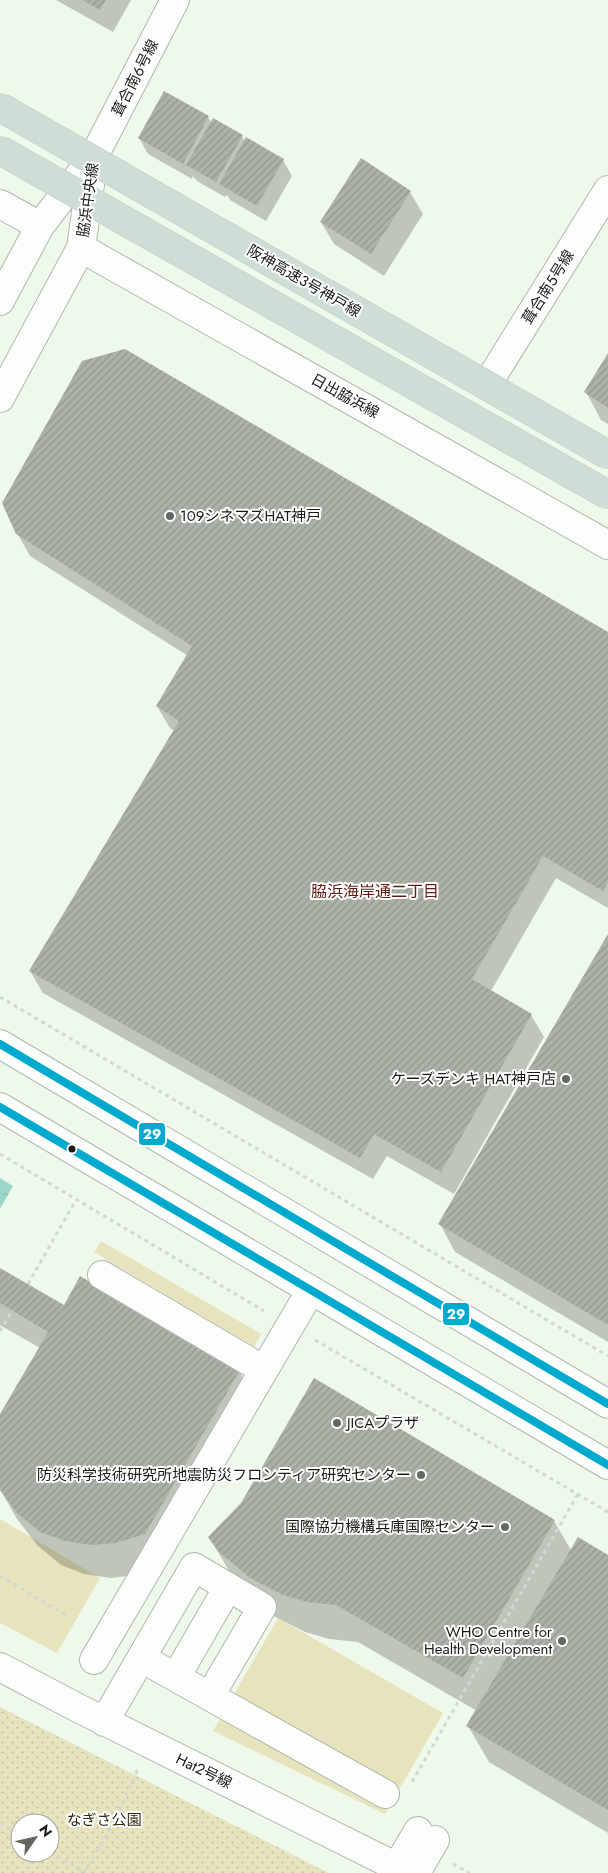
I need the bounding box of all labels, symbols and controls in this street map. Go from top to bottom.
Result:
street label: 葺合南６号線 [106,36,164,120]
street label: 脇浜中央線 [72,161,104,239]
street label: 阪神高速3号神戸線 [243,239,365,323]
street label: 葺合南５号線 [516,246,580,328]
street label: 日出脇浜線 [307,368,383,424]
place label: 109シネマズHAT神戸 [180,505,321,527]
marker: 109シネマズHAT神戸 [164,510,176,522]
district label: 脇浜海岸通二丁目 [311,880,439,903]
place label: ケーズデンキ HAT神戸店 [391,1068,556,1090]
marker: ケーズデンキ HAT神戸店 [560,1073,572,1085]
line badge: 29 [138,1122,166,1146]
text: 29 [143,1124,161,1144]
unlabelled marker [67,1144,77,1154]
line badge: 29 [442,1302,470,1326]
text: 29 [447,1304,465,1324]
place label: JICAプラザ [345,1412,419,1434]
marker: JICAプラザ [331,1417,343,1429]
place label: 防災科学技術研究所地震防災フロンティア研究センター [37,1464,411,1486]
marker: 防災科学技術研究所地震防災フロンティア研究センター [415,1469,427,1481]
place label: 国際協力機構兵庫国際センター [285,1516,495,1538]
marker: 国際協力機構兵庫国際センター [499,1521,511,1533]
place label: WHO Centre for Health Development [424,1621,553,1660]
marker: WHO Centre for Health Development [556,1635,568,1647]
street label: Hat2号線 [172,1748,236,1794]
park label: なぎさ公園 [66,1809,142,1831]
north arrow [10,1813,60,1863]
text: N [34,1821,57,1841]

